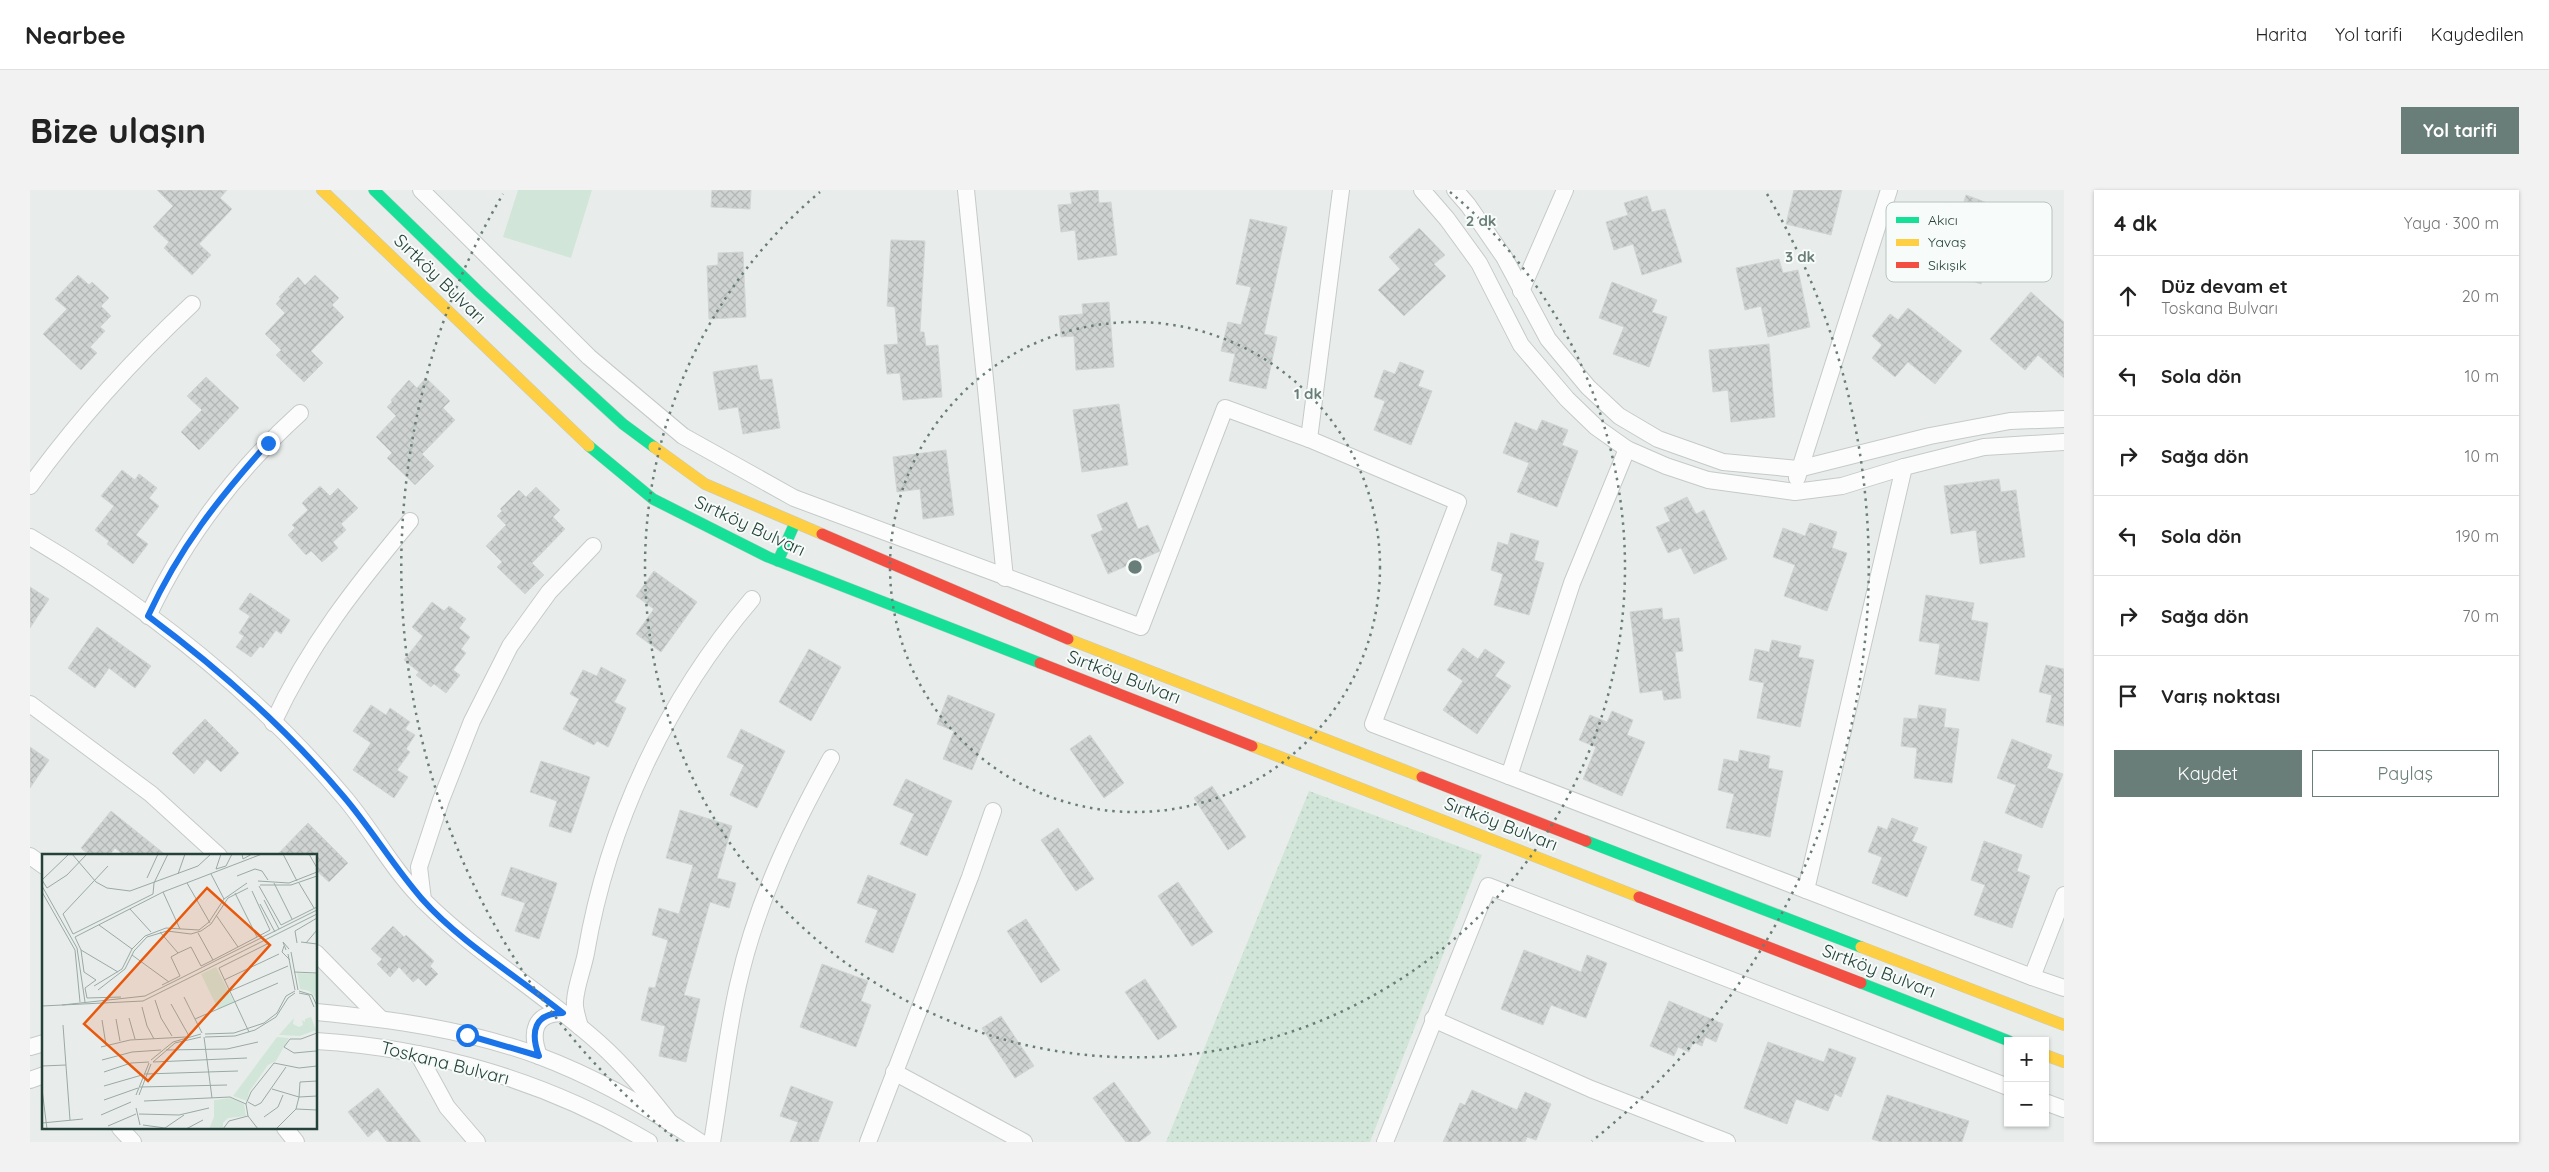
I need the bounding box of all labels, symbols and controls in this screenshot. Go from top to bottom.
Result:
text: Nearbee [25,20,126,50]
text: Harita [2255,23,2307,46]
text: Yol tarifi [2335,23,2402,46]
text: Kaydedilen [2430,23,2524,46]
button: Yol tarifi [2401,107,2519,154]
text: Bize ulaşın [30,108,206,152]
legend [1886,202,2052,282]
text: 4 dk [2114,210,2157,236]
text: 2 dk [1466,211,1496,230]
text: Akıcı [1928,211,1958,229]
text: Yaya · 300 m [2404,213,2499,233]
street label: Sırtköy Bulvarı [389,229,491,328]
text: Yavaş [1928,233,1966,251]
text: 3 dk [1785,247,1815,266]
text: Sıkışık [1928,256,1966,274]
text: Düz devam et [2161,274,2288,298]
icon: ahead [2114,282,2142,310]
text: 20 m [2462,286,2499,306]
text: Toskana Bulvarı [2161,298,2278,318]
icon: left [2114,362,2142,390]
text: Sola dön [2161,364,2242,388]
text: 10 m [2465,366,2499,386]
text: 1 dk [1294,384,1322,403]
route end [257,432,280,455]
icon: right [2114,442,2142,470]
text: Sağa dön [2161,444,2249,468]
text: 10 m [2465,446,2499,466]
street label: Sırtköy Bulvarı [691,490,809,561]
icon: left [2114,522,2142,550]
text: Sola dön [2161,524,2242,548]
text: 190 m [2456,526,2499,546]
centre of rings [1126,558,1144,576]
icon: right [2114,602,2142,630]
text: Sağa dön [2161,604,2249,628]
text: 70 m [2462,606,2499,626]
street label: Sırtköy Bulvarı [1064,644,1184,709]
icon: arrive [2114,682,2142,710]
text: Varış noktası [2161,684,2280,708]
button: Kaydet [2114,750,2302,797]
button: Paylaş [2312,750,2499,797]
street label: Sırtköy Bulvarı [1441,791,1561,856]
inset map [42,854,318,1130]
street label: Sırtköy Bulvarı [1819,938,1939,1003]
route start [456,1024,479,1047]
street label: Toskana Bulvarı [379,1035,512,1090]
map controls [2004,1037,2049,1127]
button: + [2004,1037,2049,1082]
button: − [2004,1082,2049,1127]

